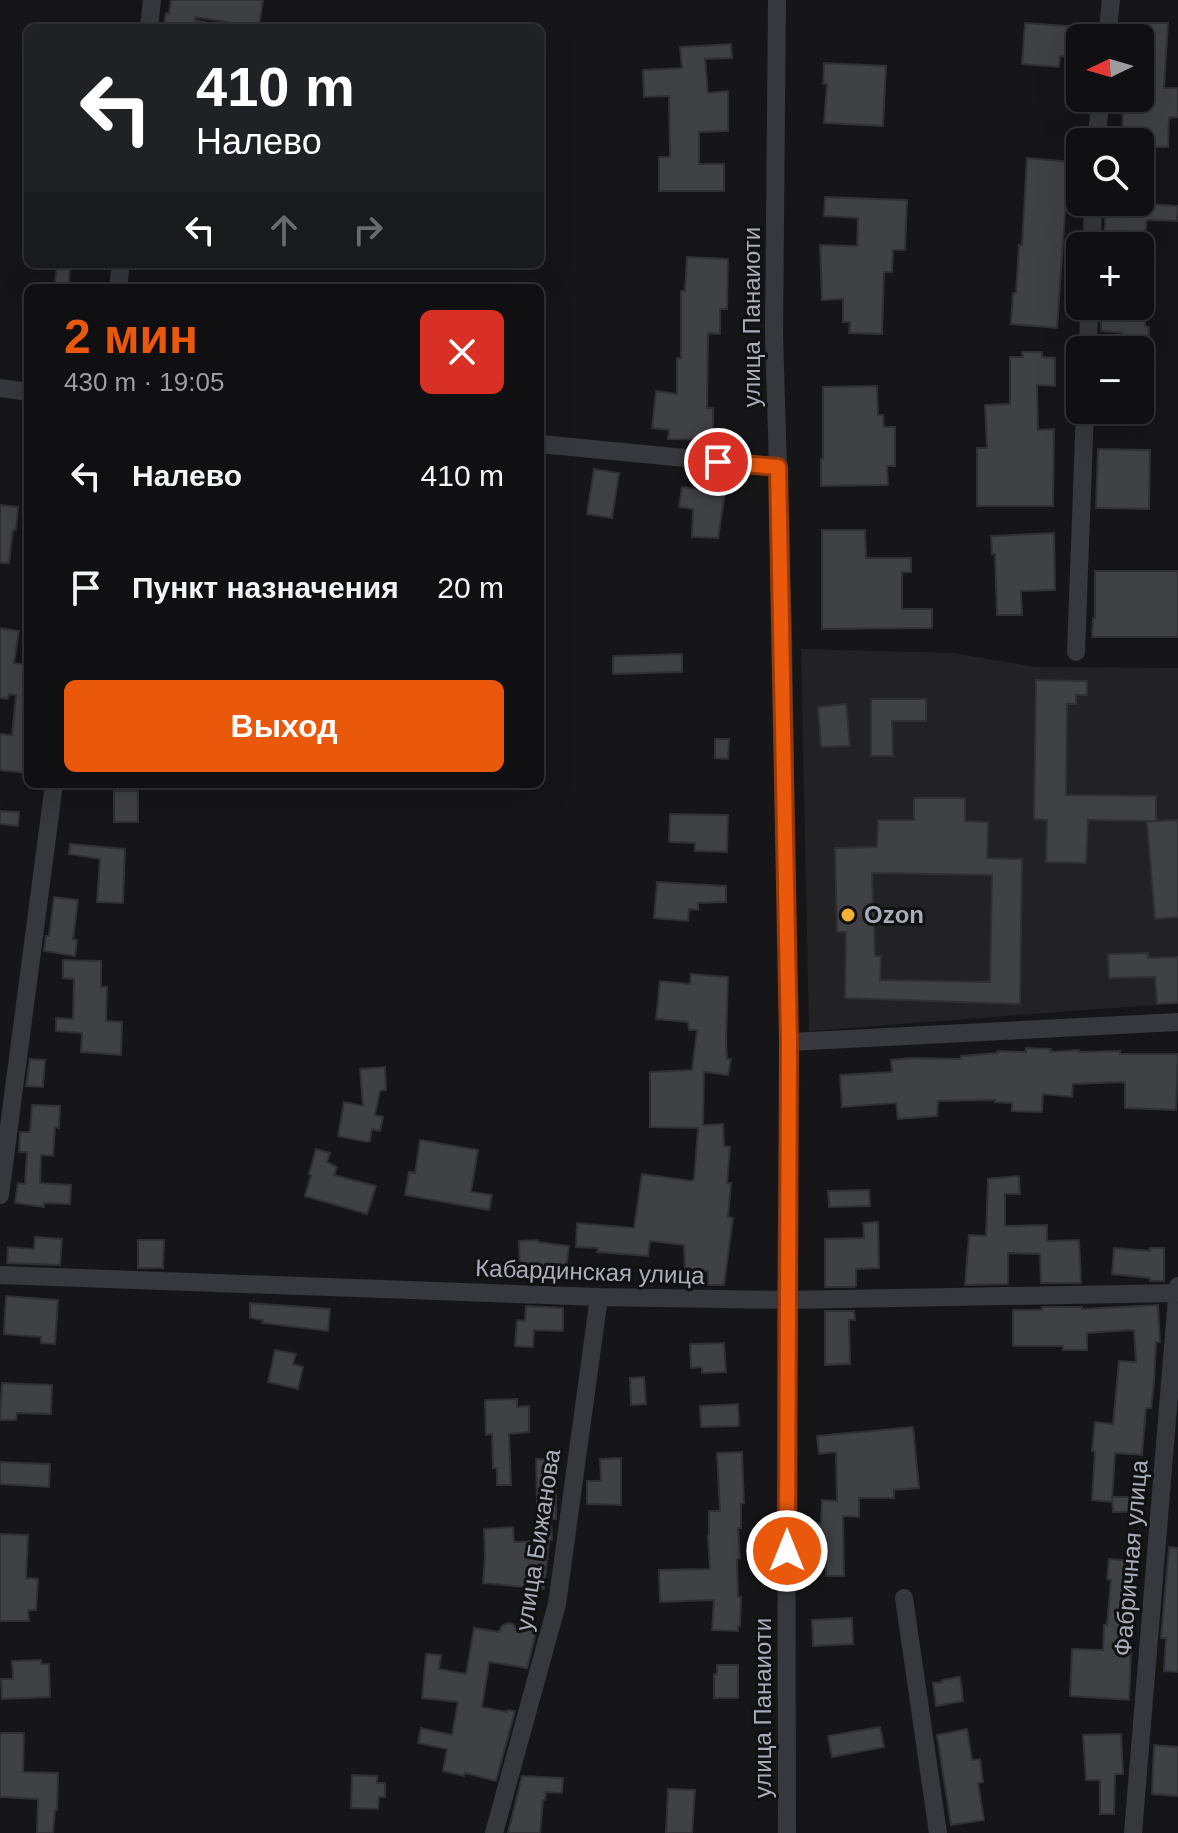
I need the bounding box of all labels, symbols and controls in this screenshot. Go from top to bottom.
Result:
north arrow [1066,24,1154,112]
map controls [1066,24,1154,424]
text: 410 m [196,55,355,118]
icon: left [64,56,168,160]
text: Налево [196,121,322,162]
button: search [1066,128,1154,216]
icon: left [178,208,222,252]
icon: ahead [262,208,306,252]
icon: right [346,208,390,252]
street label: улица Панаиоти [738,227,765,407]
button: + [1066,232,1154,320]
text: 2 мин [64,310,198,363]
button: close [420,310,504,394]
button: − [1066,336,1154,424]
text: 430 m · 19:05 [64,367,224,397]
pin [684,428,752,496]
icon: arrive [696,440,740,484]
icon: left [64,454,108,498]
text: Налево [132,459,242,492]
text: 410 m [421,459,504,492]
icon: arrive [64,566,108,610]
text: Пункт назначения [132,571,399,604]
text: 20 m [437,571,504,604]
button: Выход [64,680,504,772]
place label: Ozon [864,901,924,928]
marker: Ozon [839,906,857,924]
street label: Кабардинская улица [475,1254,706,1289]
street label: улица Бижанова [510,1446,565,1633]
street label: Фабричная улица [1108,1458,1153,1657]
position arrow [745,1509,829,1593]
street label: улица Панаиоти [749,1618,776,1798]

